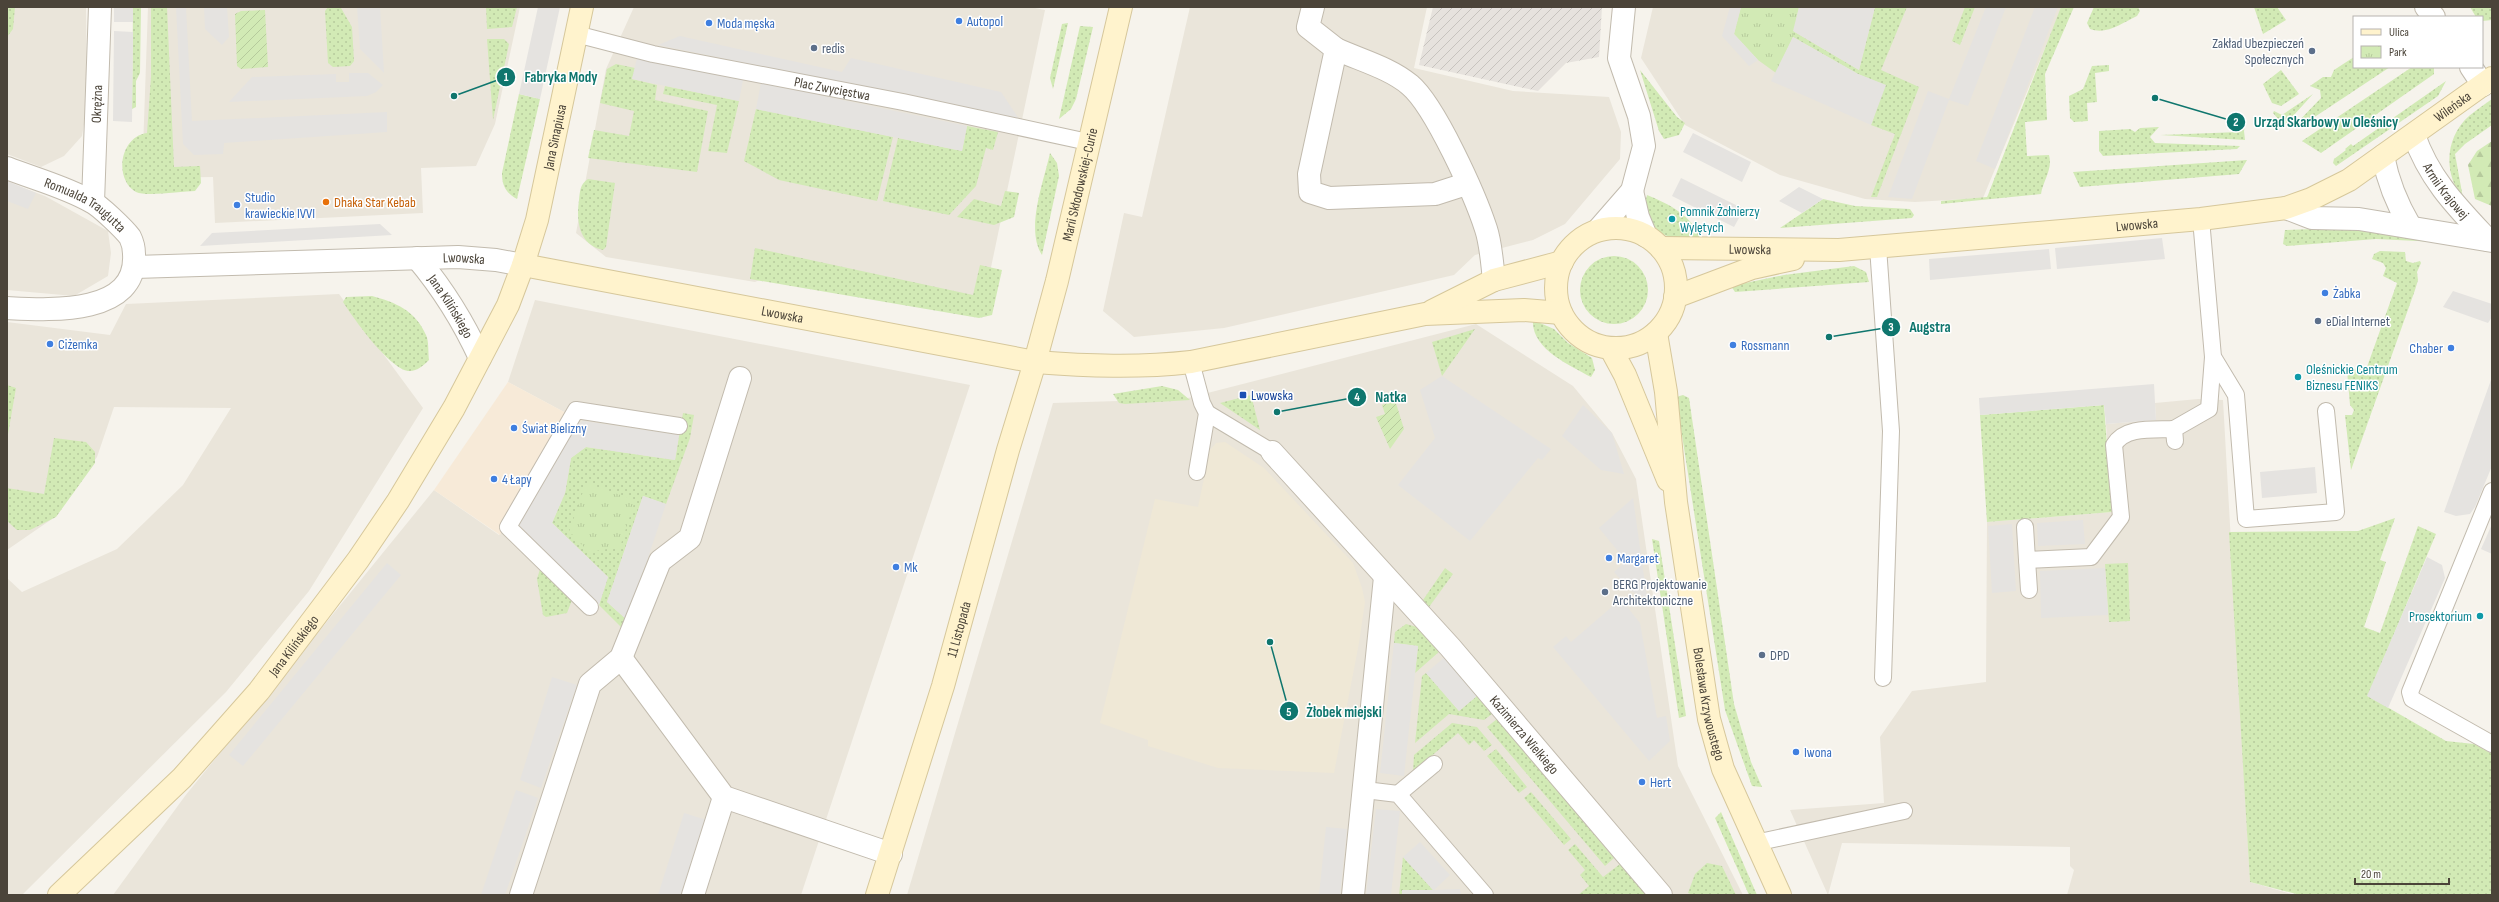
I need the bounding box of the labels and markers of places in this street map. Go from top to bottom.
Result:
place label: Autopol [966,13,1003,30]
place label: Moda męska [717,15,775,32]
marker: Autopol [954,16,964,26]
marker: Moda męska [704,18,714,28]
place label: Zakład Ubezpieczeń Społecznych [2212,35,2304,68]
place label: redis [822,40,845,57]
marker: redis [809,43,819,53]
marker: Zakład Ubezpieczeń Społecznych [2307,46,2317,56]
callout: Fabryka Mody [496,64,605,91]
callout: Urząd Skarbowy w Oleśnicy [2226,109,2406,136]
place label: Studio krawieckie IVVI [245,189,315,222]
place label: Dhaka Star Kebab [334,194,416,211]
marker: Dhaka Star Kebab [321,197,331,207]
marker: Studio krawieckie IVVI [232,200,242,210]
place label: Pomnik Żołnierzy Wylętych [1680,203,1760,236]
marker: Pomnik Żołnierzy Wylętych [1667,214,1677,224]
place label: Żabka [2333,285,2361,302]
marker: Żabka [2320,288,2330,298]
callout: Augstra [1881,313,1959,340]
place label: eDial Internet [2326,313,2390,330]
marker: eDial Internet [2313,316,2323,326]
place label: Ciżemka [58,336,98,353]
place label: Rossmann [1741,337,1789,354]
marker: Ciżemka [45,339,55,349]
marker: Rossmann [1728,340,1738,350]
place label: Chaber [2409,340,2443,357]
marker: Chaber [2446,343,2456,353]
place label: Oleśnickie Centrum Biznesu FENIKS [2306,361,2398,394]
marker: Oleśnickie Centrum Biznesu FENIKS [2293,372,2303,382]
callout: Natka [1347,383,1415,410]
place label: Lwowska [1251,387,1293,404]
marker: Lwowska [1238,390,1248,400]
place label: Świat Bielizny [522,420,587,437]
marker: Świat Bielizny [509,423,519,433]
place label: 4 Łapy [502,471,532,488]
marker: 4 Łapy [489,474,499,484]
place label: Margaret [1617,550,1659,567]
marker: Margaret [1604,553,1614,563]
place label: Mk [904,559,918,576]
marker: Mk [891,562,901,572]
place label: BERG Projektowanie Architektoniczne [1612,576,1707,609]
marker: BERG Projektowanie Architektoniczne [1600,587,1610,597]
place label: Prosektorium [2409,608,2472,625]
marker: Prosektorium [2475,611,2485,621]
place label: DPD [1770,647,1790,664]
marker: DPD [1757,650,1767,660]
callout: Żłobek miejski [1279,698,1390,725]
place label: Iwona [1804,744,1832,761]
marker: Iwona [1791,747,1801,757]
place label: Hert [1650,774,1671,791]
marker: Hert [1637,777,1647,787]

